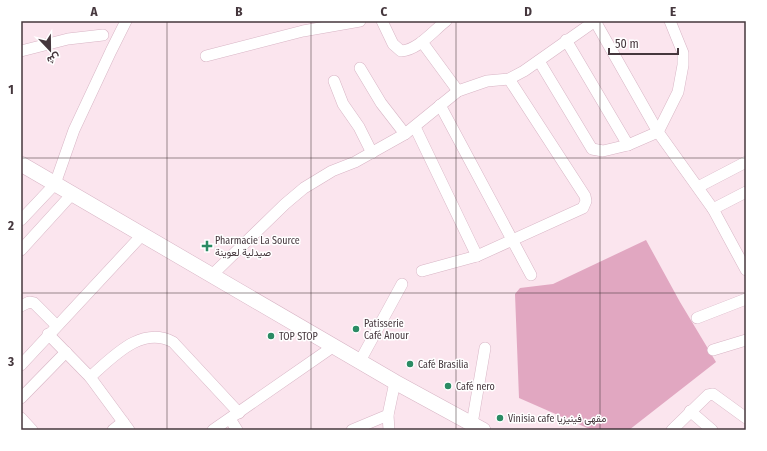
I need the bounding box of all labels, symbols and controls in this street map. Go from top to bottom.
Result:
text: A [89,4,98,19]
text: B [235,4,243,19]
text: C [381,4,388,19]
text: D [524,4,532,19]
text: E [670,4,676,19]
north arrow [30,30,70,70]
scale bar [609,30,678,56]
text: 50 m [615,37,639,51]
text: ش [45,50,62,67]
text: 1 [8,82,14,97]
text: 2 [7,218,14,233]
place label: Pharmacie La Source صيدلية لعوينة [215,235,300,259]
marker: Pharmacie La Source صيدلية لعوينة [202,241,212,251]
place label: Patisserie Café Anour [364,318,409,342]
marker: Patisserie Café Anour [351,324,361,334]
marker: TOP STOP [266,331,276,341]
place label: TOP STOP [279,331,318,343]
text: 3 [7,354,14,369]
marker: Café Brasilia [405,359,415,369]
place label: Café Brasilia [418,359,469,371]
marker: Café nero [443,381,453,391]
place label: Café nero [456,381,495,393]
marker: Vinisia cafe مقهى فينيزيا [495,413,505,423]
place label: Vinisia cafe مقهى فينيزيا [508,413,606,425]

